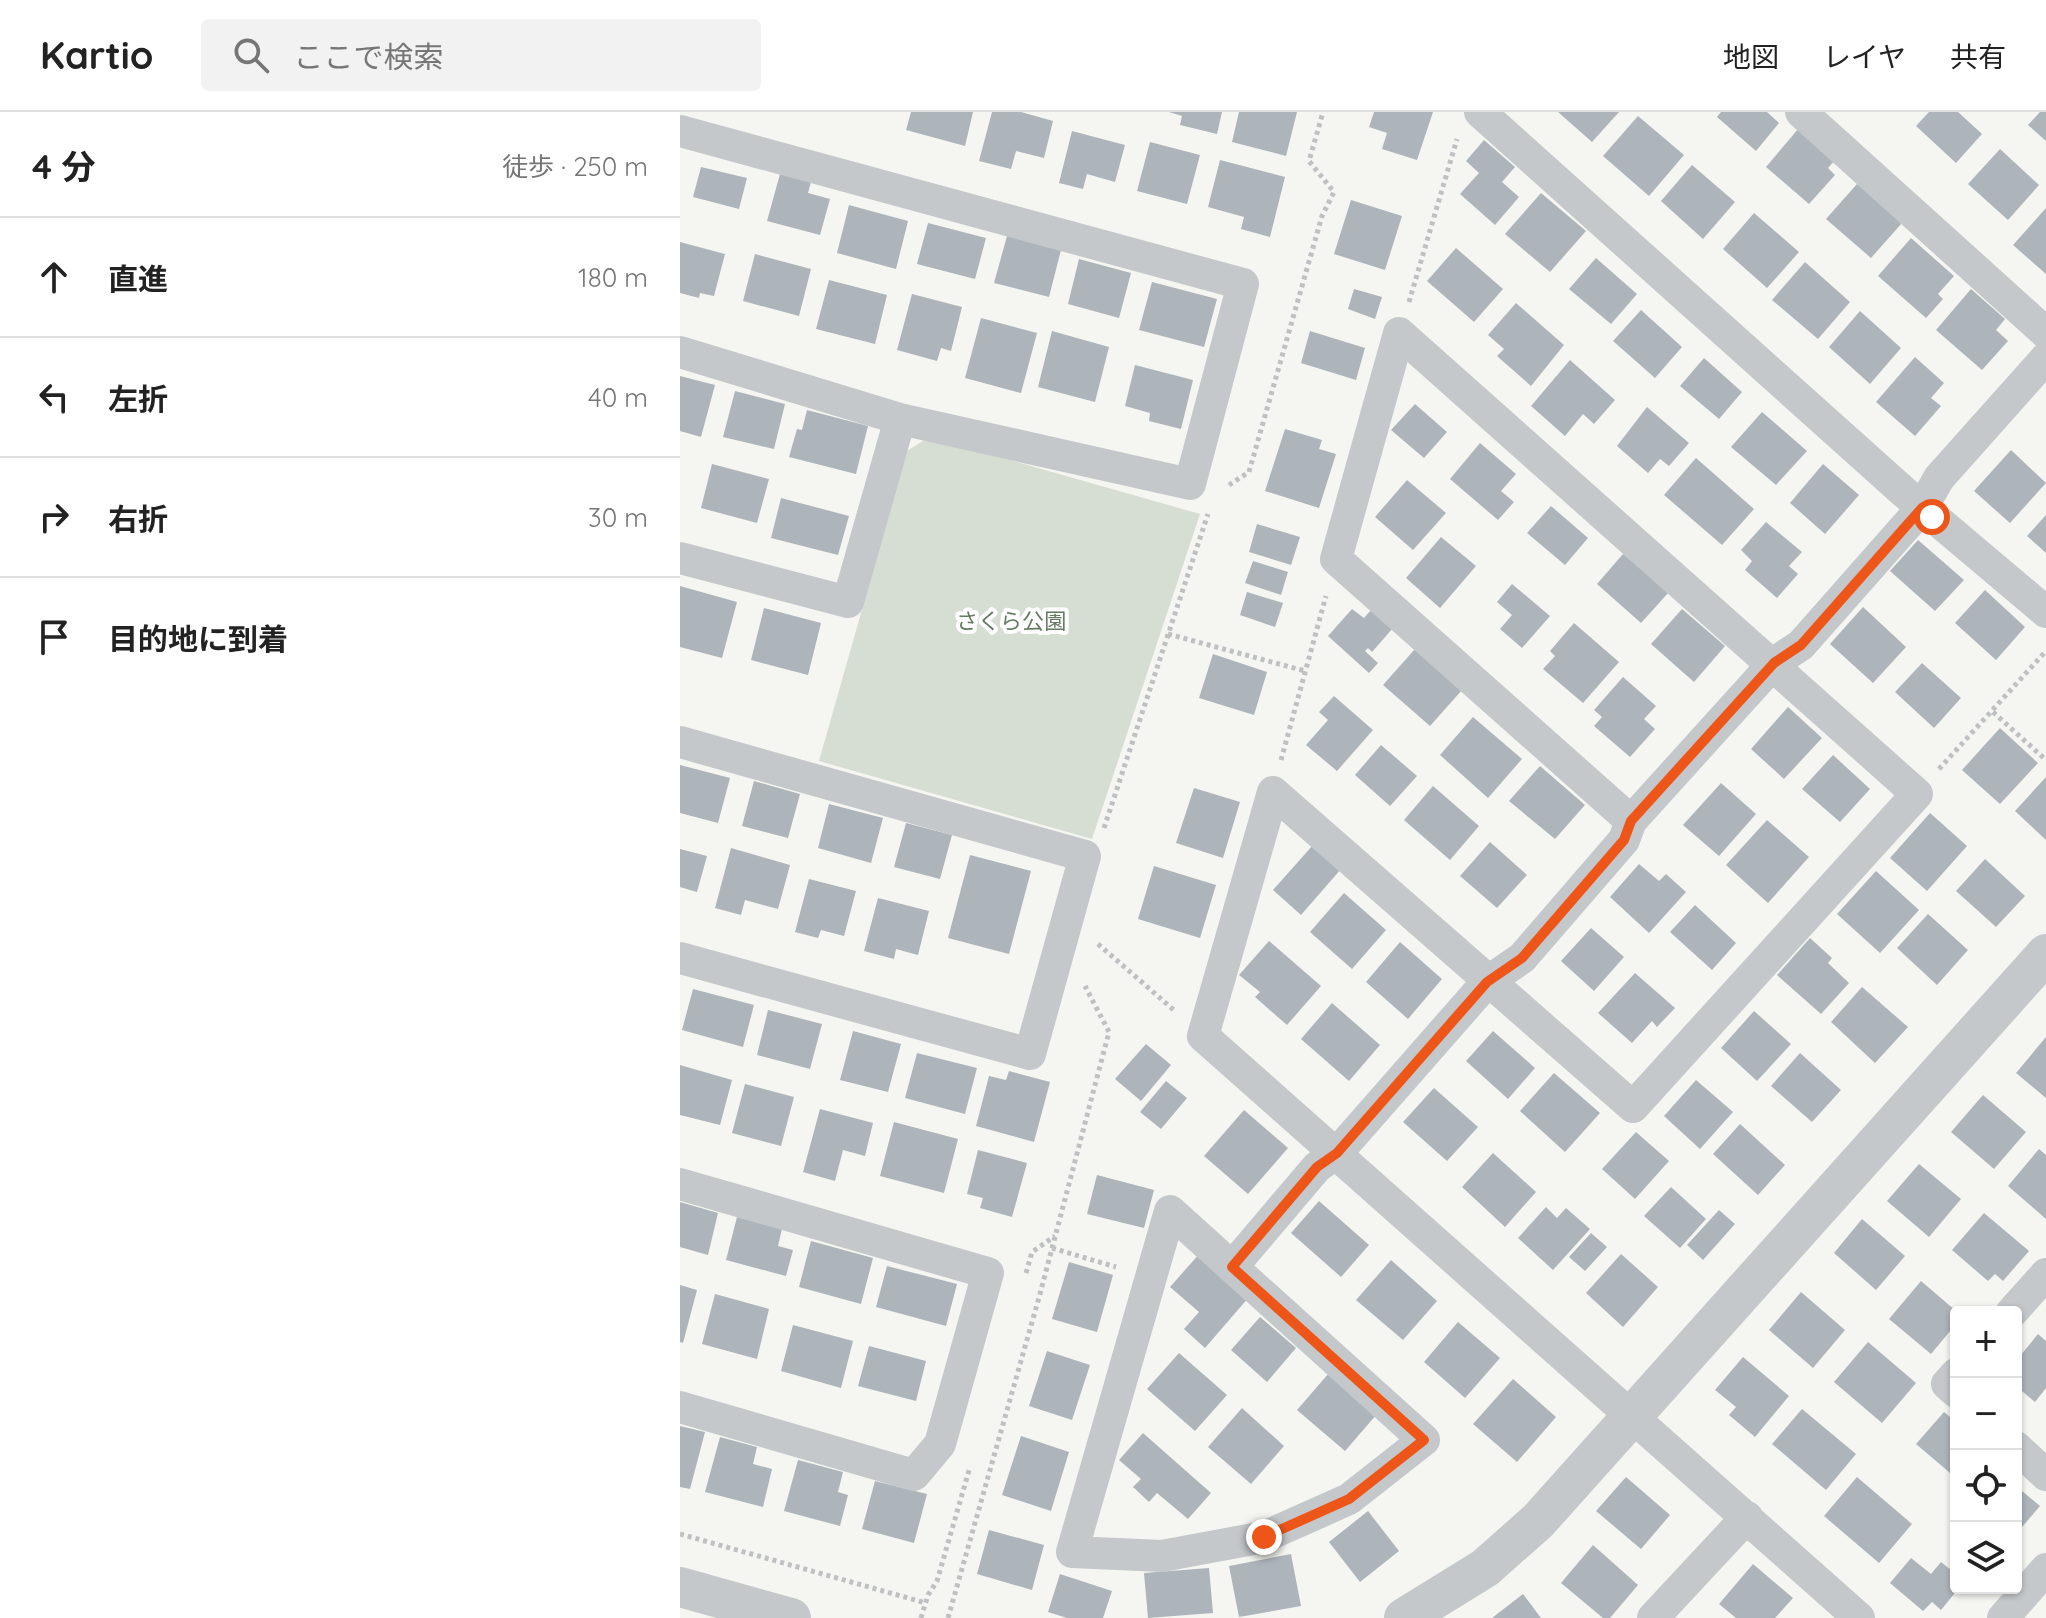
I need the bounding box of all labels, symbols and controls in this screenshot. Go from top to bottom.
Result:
search box [201,19,761,91]
text: Kartio [40,31,153,79]
icon: search [229,33,273,77]
text: ここで検索 [293,38,443,76]
text: 地図 [1723,39,1779,74]
text: レイヤ [1823,39,1906,74]
text: 共有 [1950,39,2006,74]
text: 4 分 [32,145,96,188]
text: 徒歩 · 250 m [502,150,648,183]
icon: ahead [32,255,76,299]
text: 直進 [108,260,168,298]
text: 180 m [578,261,648,294]
icon: left [32,375,76,419]
text: 左折 [108,380,168,418]
text: 40 m [588,381,648,414]
icon: right [32,495,76,539]
route start [1914,499,1950,535]
text: 右折 [108,500,168,538]
text: 30 m [588,501,648,534]
park label: さくら公園 [956,607,1066,635]
icon: arrive [32,615,76,659]
text: 目的地に到着 [108,620,288,658]
map controls [1950,1306,2022,1594]
button: + [1950,1306,2022,1378]
button: − [1950,1378,2022,1450]
button: locate [1950,1450,2022,1522]
route end [1246,1519,1282,1555]
button: layers [1950,1522,2022,1594]

